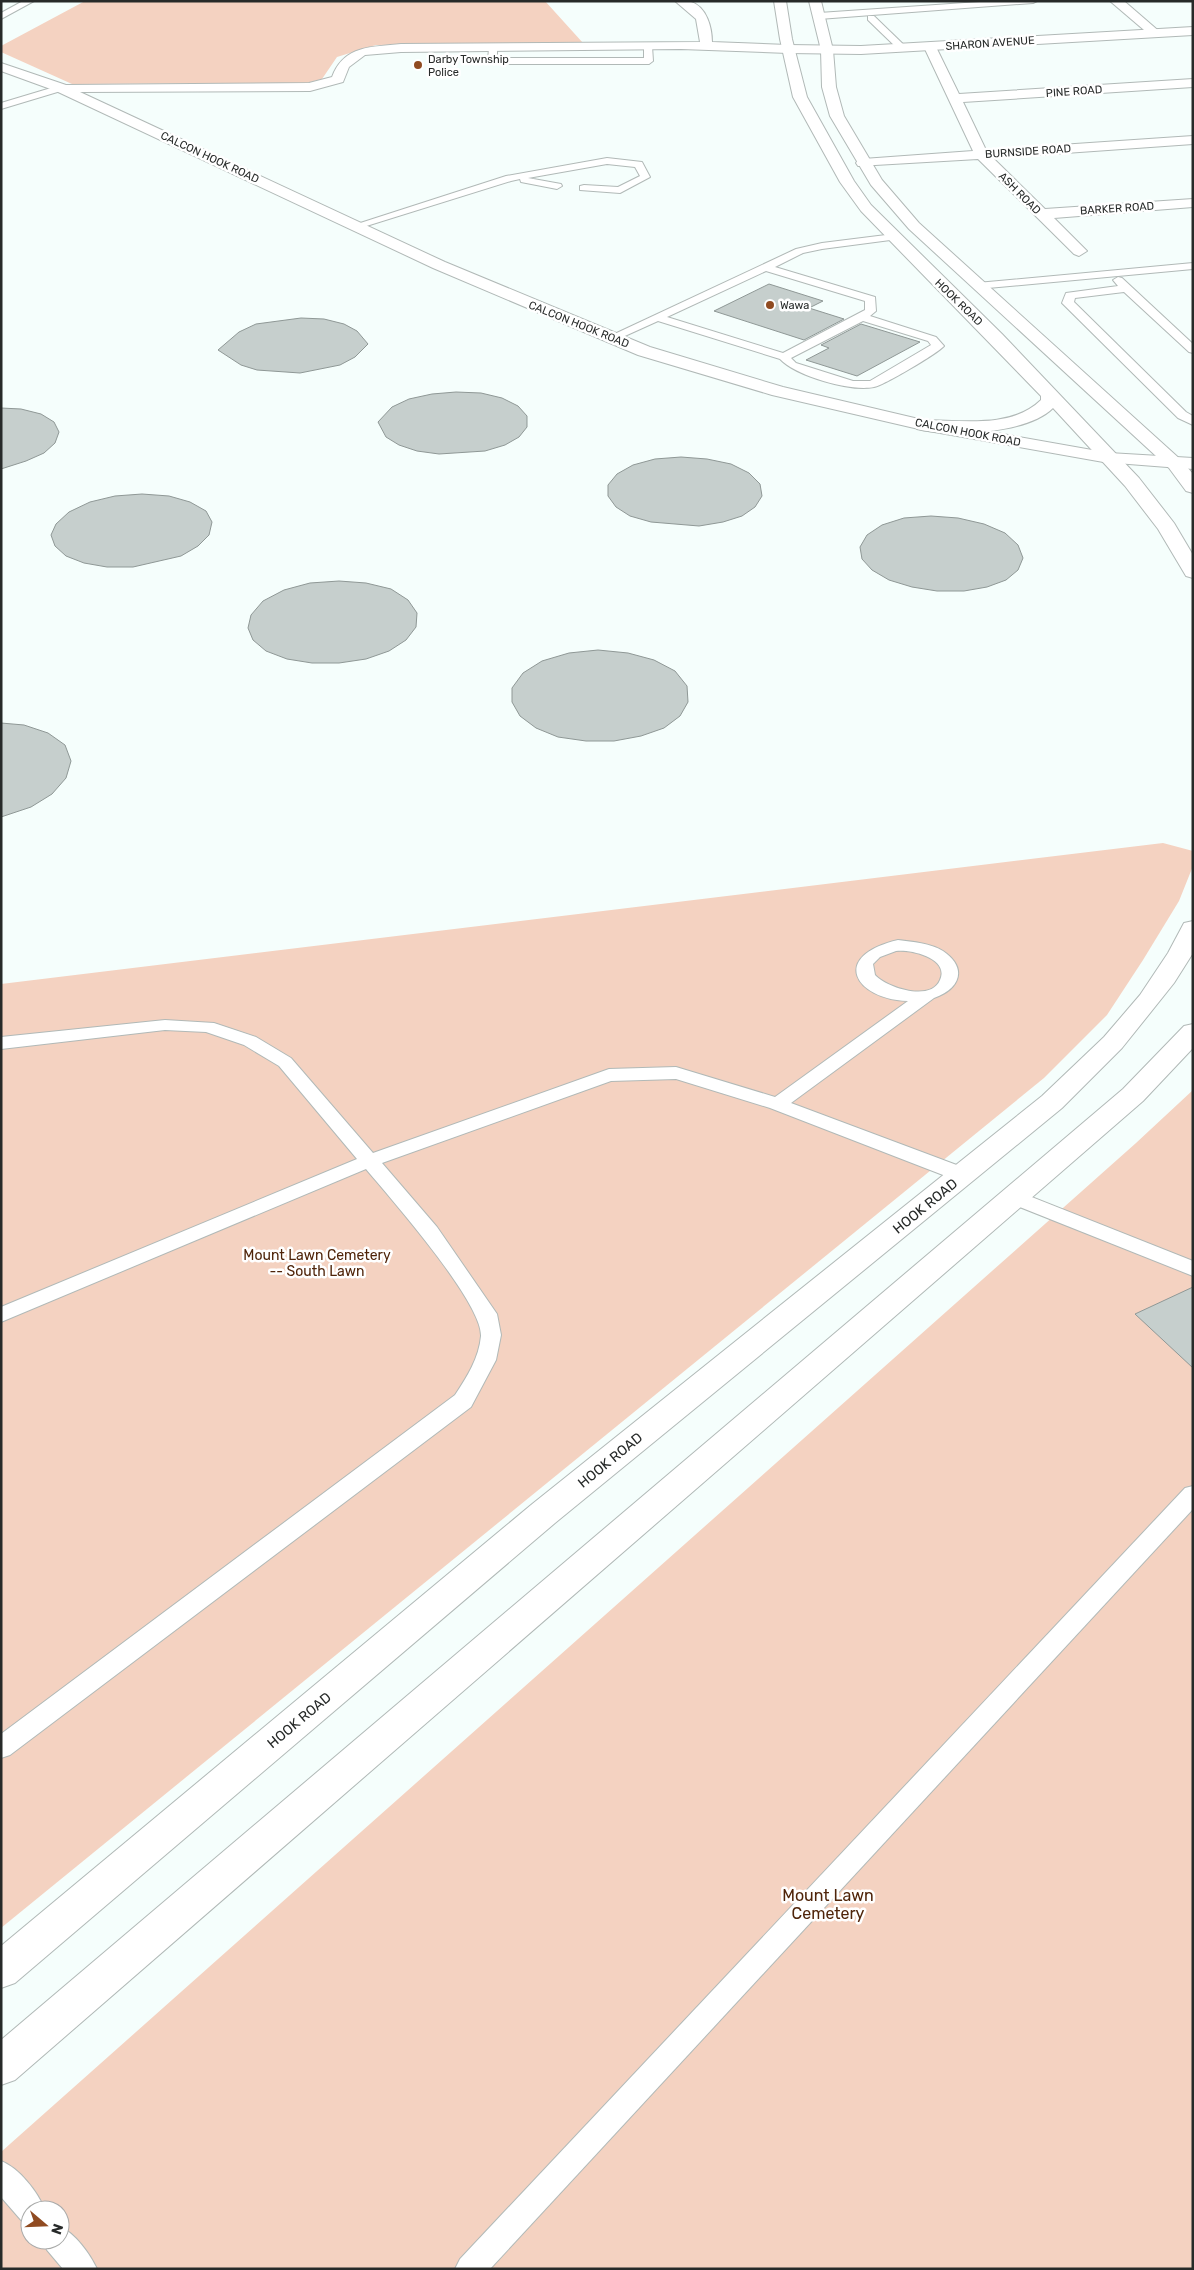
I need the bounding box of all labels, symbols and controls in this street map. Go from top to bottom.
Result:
street label: SHARON AVENUE [945,34,1035,53]
place label: Darby Township Police [428,53,509,79]
marker: Darby Township Police [412,59,424,71]
street label: PINE ROAD [1045,83,1103,100]
street label: CALCON HOOK ROAD [158,129,261,186]
street label: BURNSIDE ROAD [985,142,1071,161]
street label: ASH ROAD [996,170,1043,217]
street label: BARKER ROAD [1079,199,1155,218]
street label: HOOK ROAD [932,276,985,328]
street label: CALCON HOOK ROAD [527,298,631,351]
marker: Wawa [764,299,776,311]
place label: Wawa [780,299,809,312]
street label: CALCON HOOK ROAD [914,416,1022,449]
street label: HOOK ROAD [890,1175,961,1238]
park label: Mount Lawn Cemetery -- South Lawn [243,1247,391,1280]
street label: HOOK ROAD [575,1429,646,1492]
street label: HOOK ROAD [264,1689,335,1752]
park label: Mount Lawn Cemetery [782,1886,874,1923]
north arrow [20,2200,70,2250]
text: N [47,2222,66,2237]

